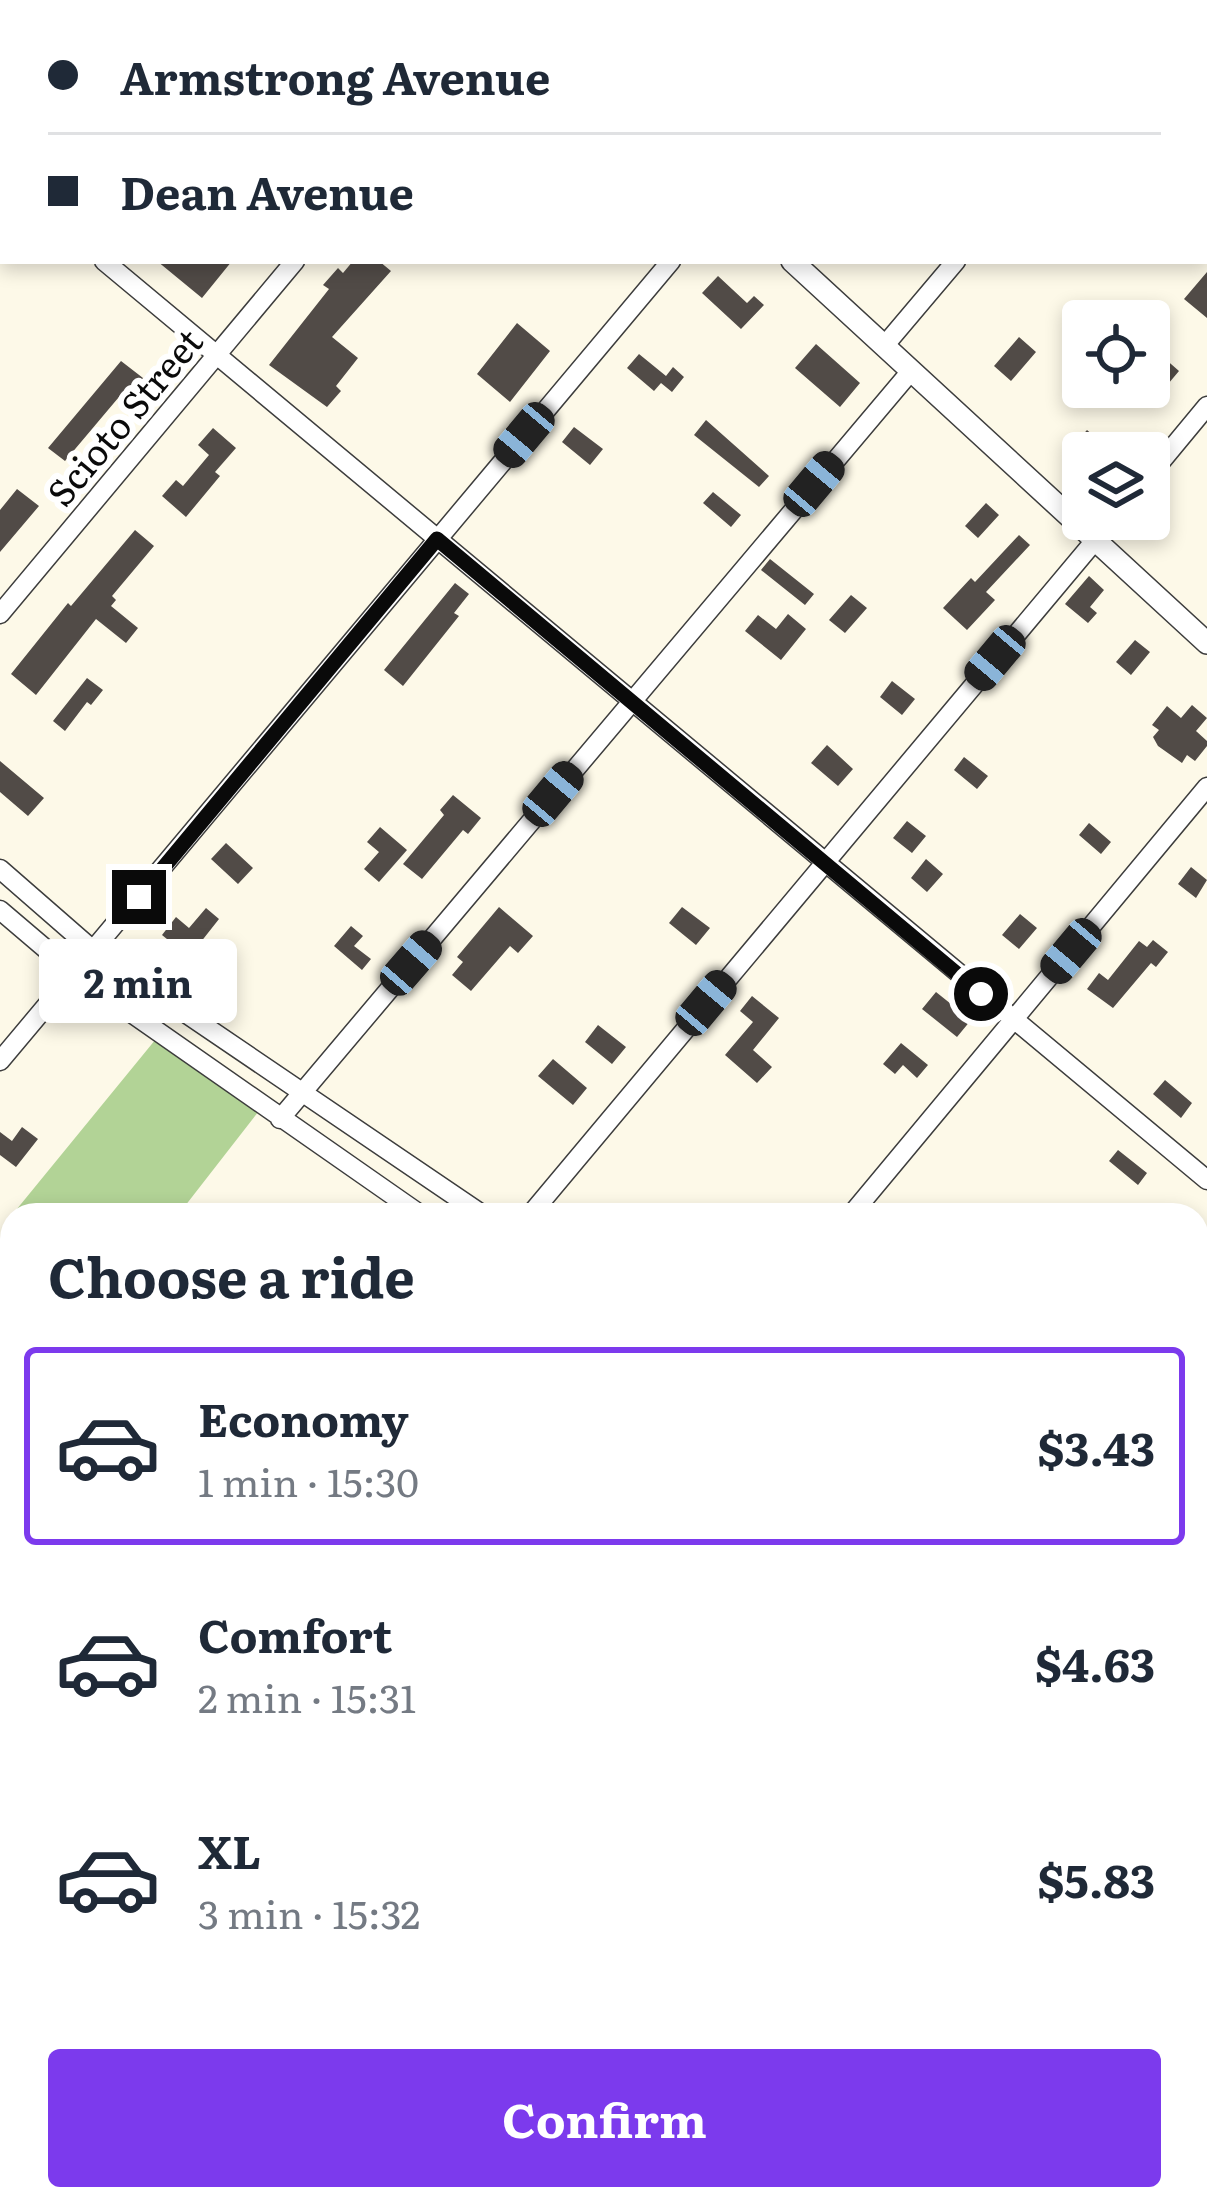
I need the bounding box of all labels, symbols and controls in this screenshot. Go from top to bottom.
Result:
text: Armstrong Avenue [120,42,550,109]
text: Dean Avenue [120,157,414,224]
map controls [1062,300,1170,540]
button: locate [1062,300,1170,408]
street label: Scioto Street [33,315,214,516]
car [487,396,561,474]
button: layers [1062,432,1170,540]
car [777,445,851,523]
car [958,619,1032,697]
car [516,755,590,833]
route end [112,870,166,924]
car [1034,912,1108,990]
car [374,924,448,1002]
callout: 2 min [40,939,238,1023]
text: 2 min [84,952,192,1010]
car [669,964,743,1042]
route start [954,967,1008,1021]
text: Choose a ride [48,1234,415,1315]
text: Economy [198,1384,409,1451]
icon: car [54,1392,162,1500]
text: $3.43 [1037,1413,1155,1480]
text: 1 min · 15:30 [198,1451,419,1509]
text: Comfort [198,1600,392,1667]
icon: car [54,1608,162,1716]
text: $4.63 [1035,1629,1155,1696]
text: 2 min · 15:31 [198,1667,416,1725]
text: XL [198,1816,261,1883]
icon: car [54,1824,162,1932]
text: $5.83 [1038,1845,1155,1912]
text: 3 min · 15:32 [198,1883,420,1941]
button: Confirm [48,2049,1161,2187]

